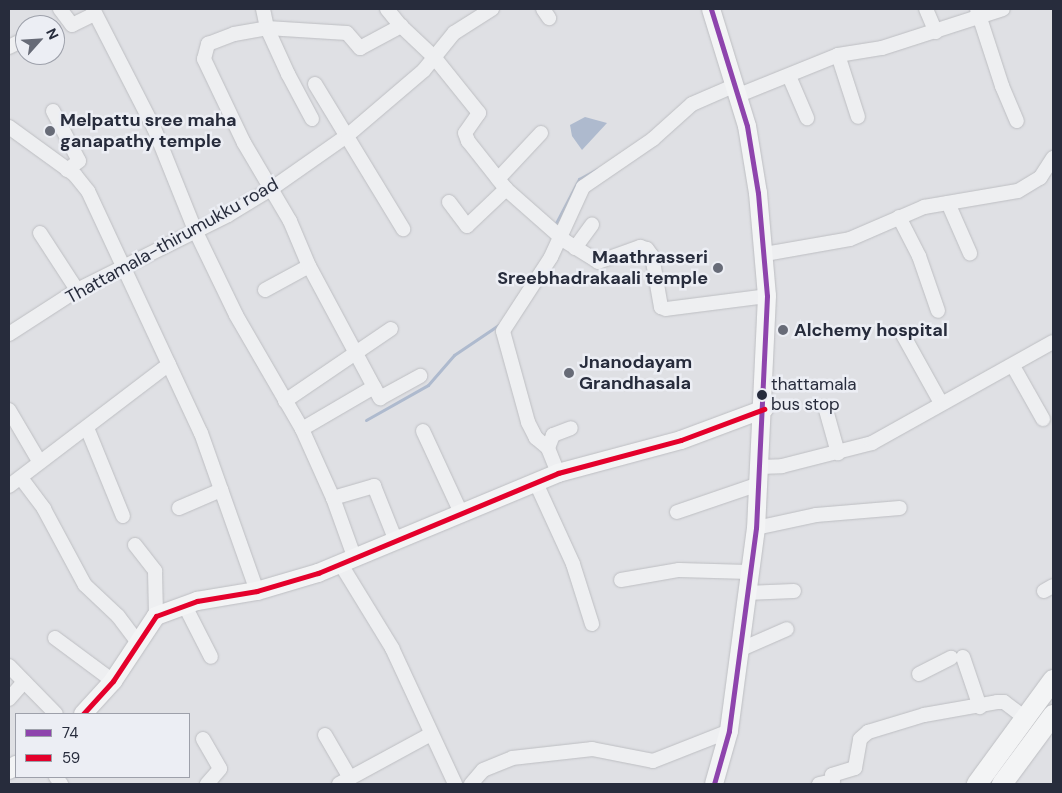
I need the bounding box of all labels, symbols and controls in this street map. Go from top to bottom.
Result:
north arrow [15,15,65,65]
text: N [42,25,63,42]
place label: Melpattu sree maha ganapathy temple [60,110,237,152]
marker: Melpattu sree maha ganapathy temple [44,125,56,137]
street label: Thattamala-thirumukku road [62,173,282,309]
place label: Maathrasseri Sreebhadrakaali temple [497,247,708,290]
marker: Maathrasseri Sreebhadrakaali temple [712,262,724,274]
place label: Alchemy hospital [794,319,948,341]
marker: Alchemy hospital [776,323,790,337]
place label: Jnanodayam Grandhasala [579,352,692,394]
marker: Jnanodayam Grandhasala [563,367,575,379]
place label: thattamala bus stop [771,375,856,415]
marker: thattamala bus stop [757,390,767,400]
legend [15,713,190,778]
text: 74 [62,723,78,743]
text: 59 [62,748,80,768]

